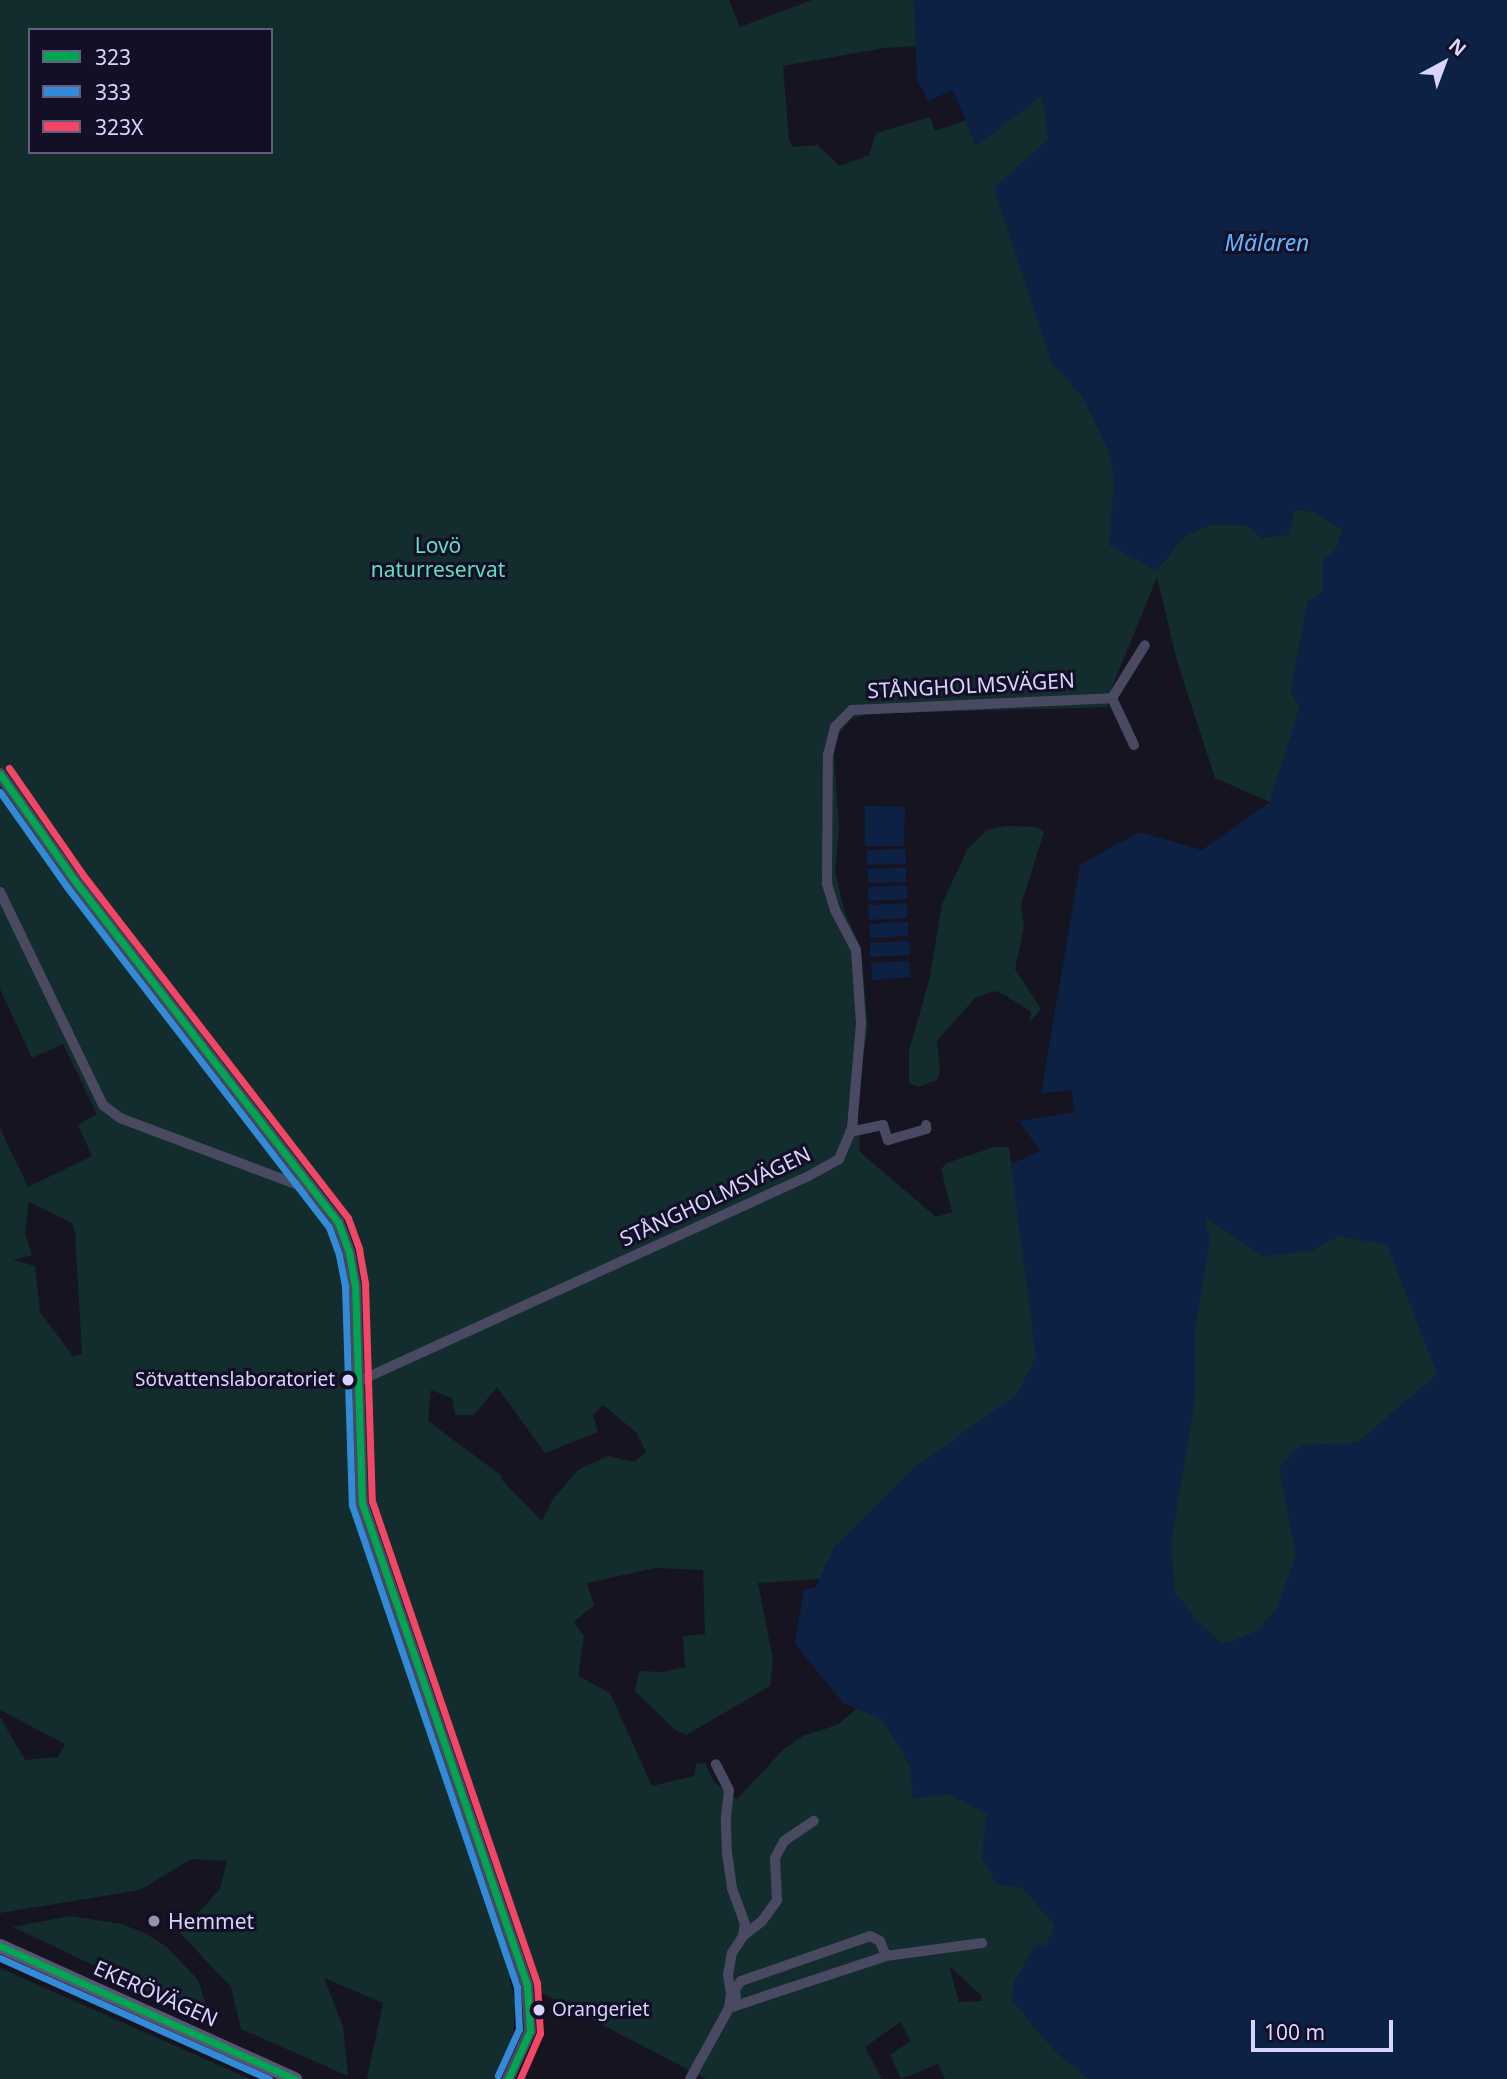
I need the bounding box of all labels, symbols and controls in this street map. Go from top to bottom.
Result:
legend [28,28,273,154]
north arrow [1409,28,1479,98]
text: N [1443,32,1472,62]
text: 323 [95,43,131,71]
text: 333 [95,78,131,106]
text: 323X [95,113,143,141]
water label: Mälaren [1225,228,1309,256]
park label: Lovö naturreservat [371,532,505,582]
street label: STÅNGHOLMSVÄGEN [867,667,1075,703]
street label: STÅNGHOLMSVÄGEN [616,1141,814,1251]
place label: Sötvattenslaboratoriet [135,1369,335,1391]
marker: Sötvattenslaboratoriet [341,1373,355,1387]
place label: Hemmet [168,1908,254,1934]
marker: Hemmet [146,1913,162,1929]
street label: EKERÖVÄGEN [90,1954,222,2032]
place label: Orangeriet [552,1999,649,2021]
marker: Orangeriet [532,2003,546,2017]
scale bar [1255,2006,1397,2050]
text: 100 m [1264,2018,1325,2046]

